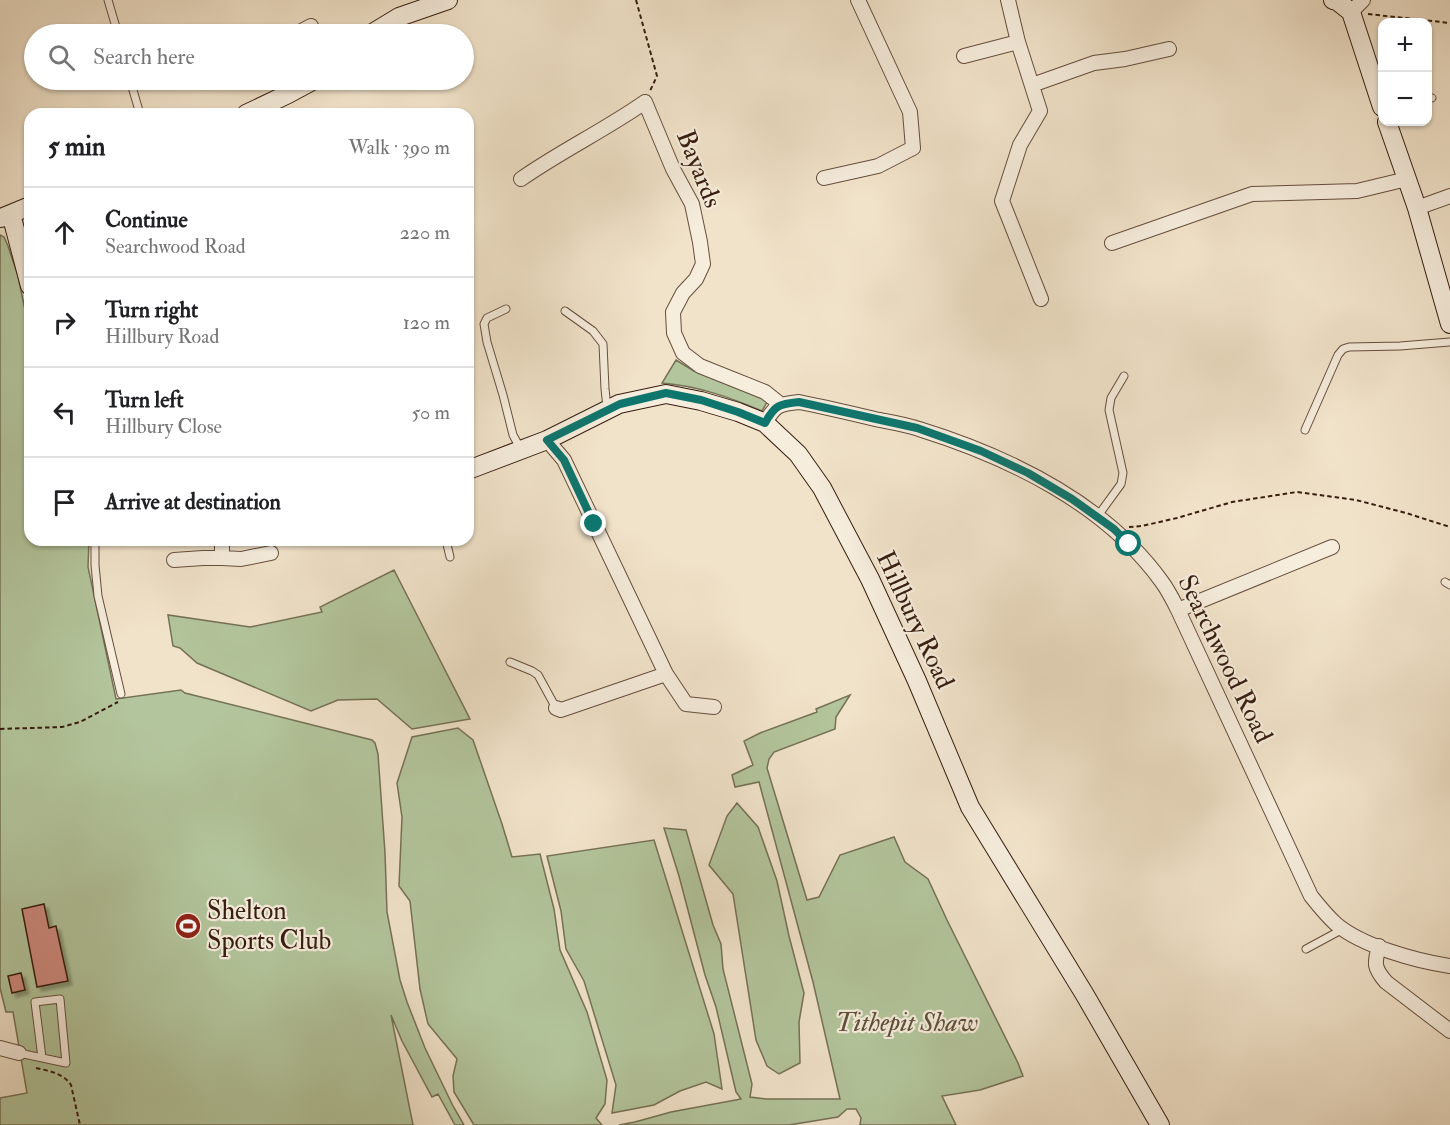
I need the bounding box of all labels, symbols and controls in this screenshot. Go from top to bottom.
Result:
map controls [1378,18,1432,126]
button: + [1378,18,1432,72]
search box [24,24,474,90]
icon: search [45,41,78,74]
text: Search here [93,43,195,71]
button: − [1378,72,1432,126]
street label: Bayards [669,126,729,213]
text: 5 min [48,131,105,163]
text: Walk · 390 m [348,135,450,160]
text: Continue [105,206,188,234]
icon: ahead [48,216,81,249]
text: 220 m [400,220,450,245]
text: Searchwood Road [105,234,246,259]
text: Turn right [105,296,198,324]
icon: right [48,306,81,339]
text: 120 m [403,310,450,335]
text: Hillbury Road [105,324,219,349]
text: Turn left [105,386,184,414]
icon: left [48,396,81,429]
text: 50 m [411,400,450,425]
text: Hillbury Close [105,414,222,439]
icon: arrive [48,486,81,519]
text: Arrive at destination [105,488,281,516]
route end [580,510,606,536]
route start [1115,530,1141,556]
street label: Hillbury Road [869,546,961,694]
street label: Searchwood Road [1171,570,1280,748]
place label: Shelton Sports Club [207,895,331,958]
sports icon: Shelton Sports Club [173,911,203,941]
park label: Tithepit Shaw [836,1007,978,1039]

